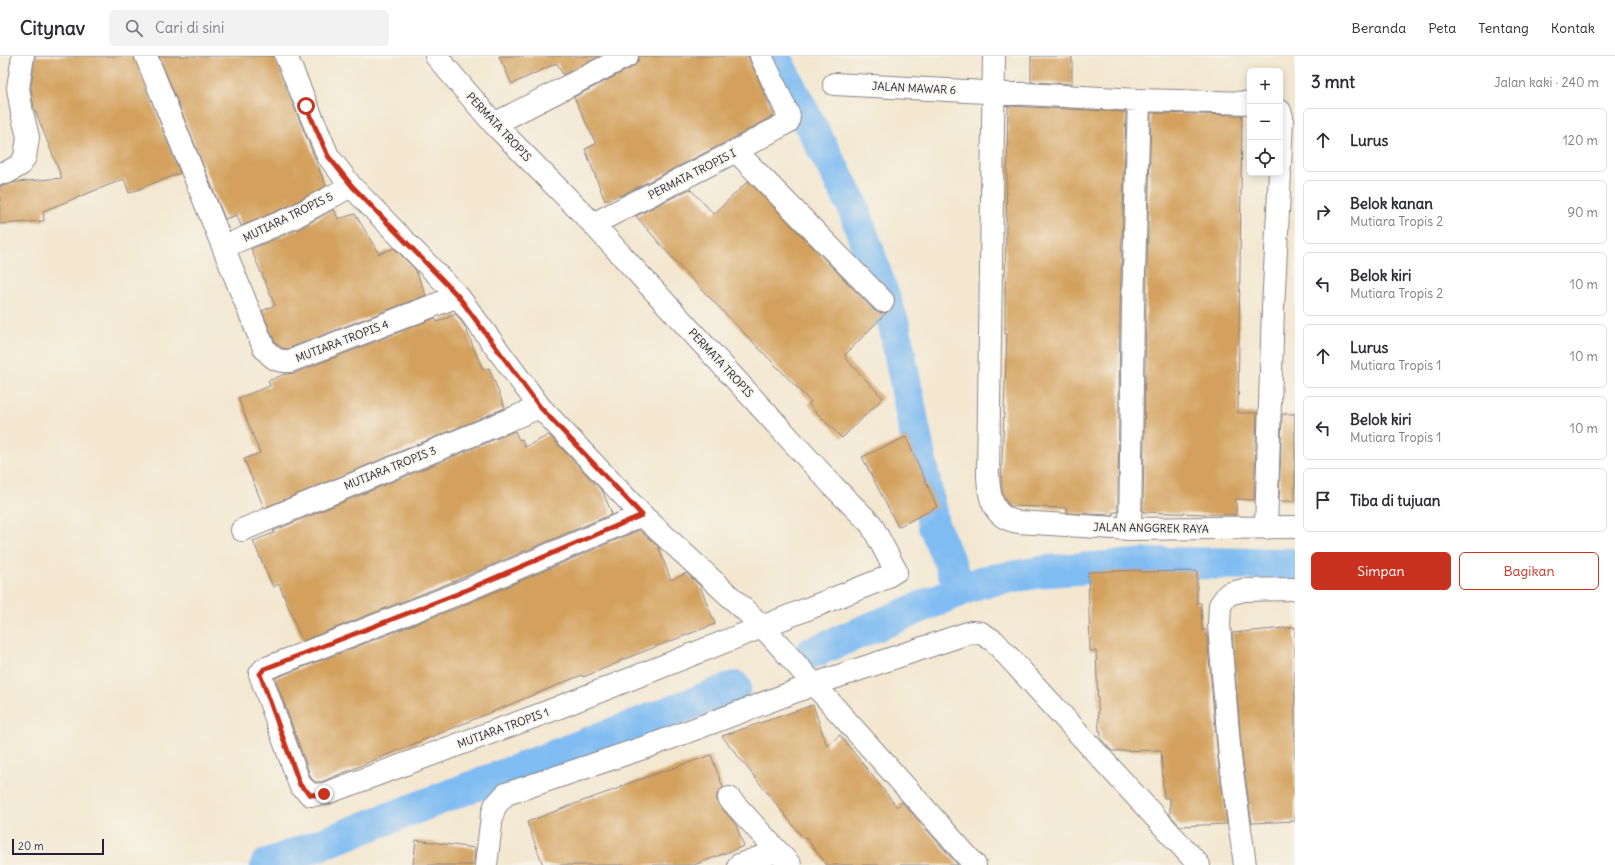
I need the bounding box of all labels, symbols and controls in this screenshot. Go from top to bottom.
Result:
search box [109,10,389,46]
text: Citynav [20,16,85,40]
icon: search [123,17,145,39]
text: Cari di sini [155,18,224,37]
text: Beranda [1352,19,1406,37]
text: Peta [1428,19,1456,37]
text: Tentang [1478,19,1529,37]
text: Kontak [1551,19,1595,37]
map controls [1247,68,1283,176]
button: + [1247,68,1283,104]
text: 3 mnt [1311,71,1355,93]
text: Jalan kaki · 240 m [1494,74,1599,91]
street label: JALAN MAWAR 6 [871,79,957,97]
street label: PERMATA TROPIS [463,90,535,164]
route start [297,97,315,115]
button: − [1247,104,1283,140]
icon: ahead [1312,129,1334,151]
text: Lurus [1350,131,1388,150]
text: 120 m [1563,132,1598,149]
button: locate [1247,140,1283,176]
street label: PERMATA TROPIS I [646,146,738,202]
street label: MUTIARA TROPIS 5 [241,189,335,245]
text: Belok kanan [1350,194,1433,213]
icon: right [1312,201,1334,223]
text: 90 m [1567,204,1598,221]
text: Mutiara Tropis 2 [1350,213,1443,230]
text: Belok kiri [1350,266,1411,285]
icon: left [1312,273,1334,295]
text: 10 m [1570,276,1598,293]
text: Mutiara Tropis 2 [1350,285,1443,302]
street label: MUTIARA TROPIS 4 [294,317,390,365]
street label: PERMATA TROPIS [685,326,757,400]
text: Lurus [1350,338,1388,357]
icon: ahead [1312,345,1334,367]
text: 10 m [1570,348,1598,365]
text: Mutiara Tropis 1 [1350,357,1441,374]
text: Belok kiri [1350,410,1411,429]
icon: left [1312,417,1334,439]
text: 10 m [1570,420,1598,437]
text: Mutiara Tropis 1 [1350,429,1441,446]
street label: MUTIARA TROPIS 3 [342,443,438,493]
icon: arrive [1312,489,1334,511]
text: Tiba di tujuan [1350,491,1440,510]
street label: JALAN ANGGREK RAYA [1093,520,1209,536]
button: Simpan [1311,552,1451,590]
button: Bagikan [1459,552,1599,590]
street label: MUTIARA TROPIS 1 [455,705,551,751]
route end [315,785,333,803]
scale bar [12,837,104,856]
text: 20 m [18,839,44,853]

